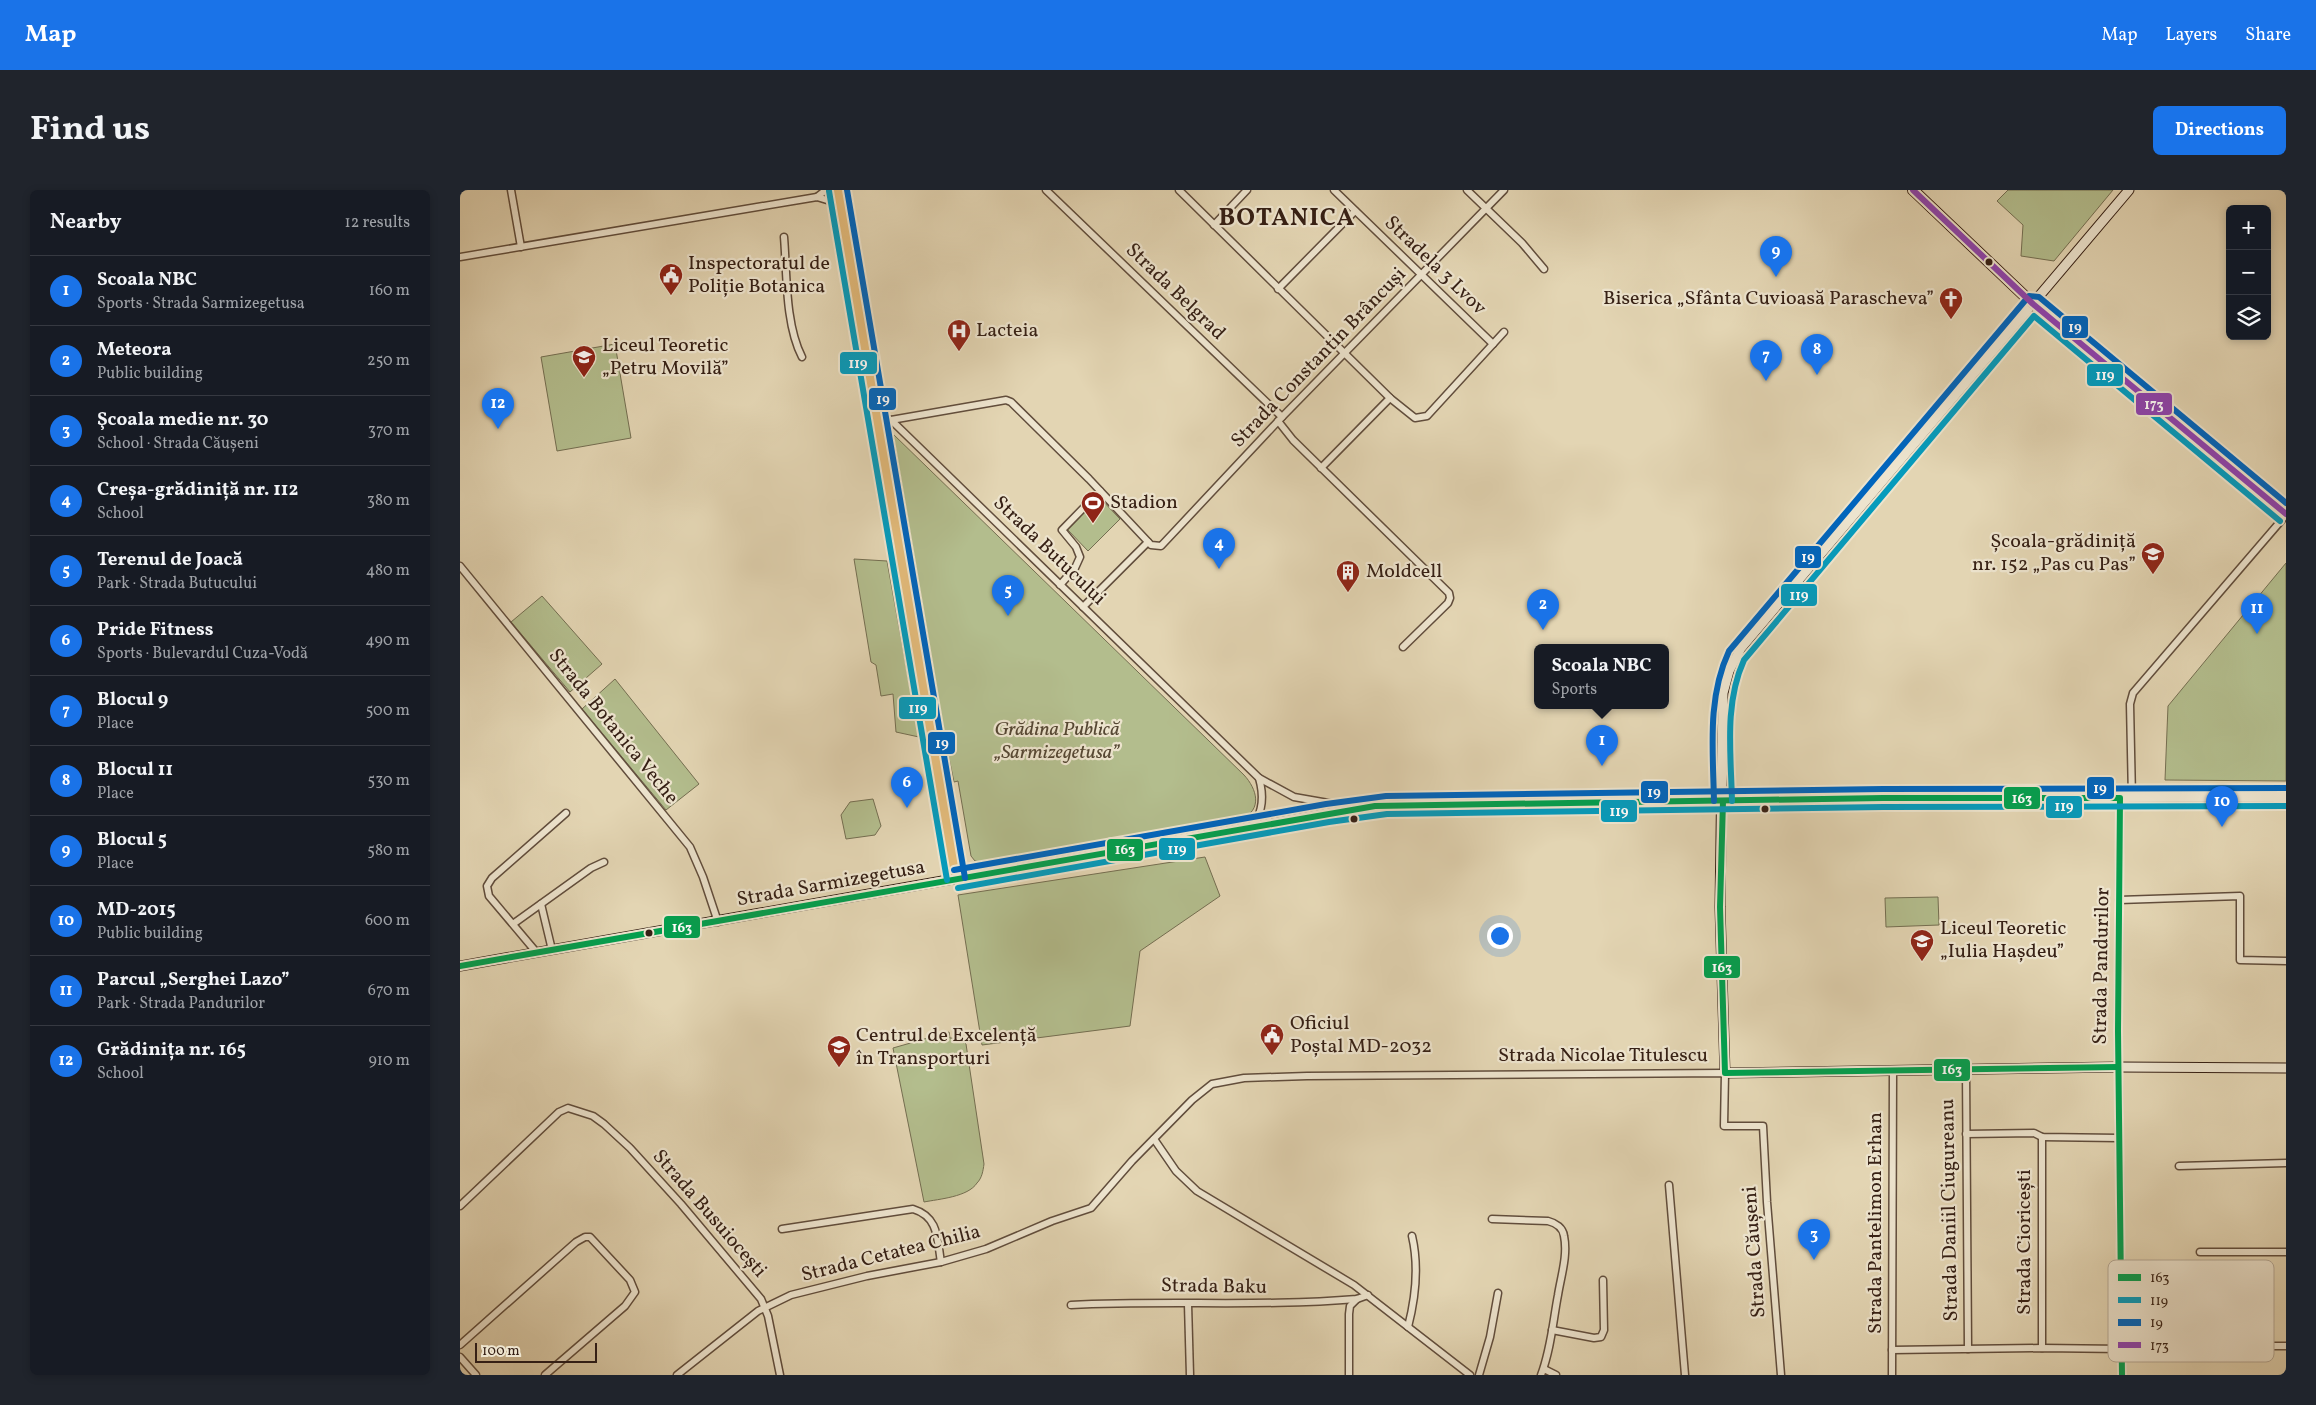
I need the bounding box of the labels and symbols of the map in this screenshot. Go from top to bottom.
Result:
district label: BOTANICA [1219,201,1355,236]
street label: Stradela 3 Lvov [1378,210,1493,322]
pin: 9 [1760,236,1792,277]
street label: Strada Belgrad [1119,237,1231,347]
place label: Inspectoratul de Poliție Botanica [688,250,830,301]
unlabelled marker [1984,257,1994,267]
street label: Strada Constantin Brâncuși [1225,261,1413,455]
public building icon: Inspectoratul de Poliție Botanica [658,262,684,296]
place label: Biserica „Sfânta Cuvioasă Parascheva” [1603,285,1934,313]
church icon: Biserica „Sfânta Cuvioasă Parascheva” [1938,286,1964,320]
line badge: 19 [2061,315,2089,339]
place label: Lacteia [976,317,1038,345]
hospital icon: Lacteia [946,318,972,352]
text: 19 [2068,319,2082,338]
place label: Liceul Teoretic „Petru Movilă” [602,332,729,383]
pin: 8 [1801,334,1833,375]
pin: 7 [1750,340,1782,381]
school or university icon: Liceul Teoretic „Petru Movilă” [571,344,597,378]
line badge: 119 [839,351,878,375]
text: 119 [849,355,868,374]
line badge: 119 [2086,363,2124,387]
text: 119 [2096,367,2115,386]
line badge: 19 [868,387,897,411]
pin: 12 [482,388,514,429]
text: 19 [876,391,890,410]
line badge: 173 [2135,392,2173,416]
text: 173 [2144,396,2164,415]
place label: Stadion [1110,489,1178,517]
street label: Strada Butucului [986,490,1112,612]
sports icon: Stadion [1080,490,1106,524]
pin: 4 [1203,528,1235,569]
place label: Școala-grădiniță nr. 152 „Pas cu Pas” [1972,528,2136,579]
school or university icon: Școala-grădiniță nr. 152 „Pas cu Pas” [2140,541,2166,575]
line badge: 19 [1794,545,1822,569]
text: 19 [1801,549,1815,568]
place label: Moldcell [1366,558,1442,586]
building icon: Moldcell [1335,559,1361,593]
pin: 5 [992,575,1024,616]
line badge: 119 [1780,583,1818,607]
text: 119 [1790,587,1809,606]
pin: 2 [1527,589,1559,630]
pin: 11 [2241,593,2273,634]
street label: Strada Botanica Veche [541,643,685,811]
line badge: 119 [898,696,937,720]
text: 119 [909,700,928,719]
park label: Grădina Publică „Sarmizegetusa” [993,716,1121,767]
pin: 1 [1586,725,1618,766]
line badge: 19 [927,731,956,755]
text: 19 [935,735,949,754]
pin: 6 [891,767,923,808]
line badge: 19 [2086,776,2115,800]
line badge: 19 [1640,780,1669,804]
text: 19 [2093,780,2107,799]
text: 19 [1647,784,1661,803]
line badge: 163 [2003,786,2041,810]
pin: 10 [2206,786,2238,827]
text: 163 [2012,790,2032,809]
line badge: 119 [2045,795,2083,819]
text: 119 [2055,798,2074,817]
line badge: 119 [1600,799,1638,823]
text: 119 [1610,803,1629,822]
unlabelled marker [1760,804,1770,814]
unlabelled marker [1349,814,1359,824]
line badge: 119 [1158,837,1196,861]
line badge: 163 [1106,838,1144,862]
text: 163 [1115,841,1135,860]
text: 119 [1168,841,1187,860]
street label: Strada Sarmizegetusa [735,854,927,914]
street label: Strada Pandurilor [2087,887,2117,1045]
line badge: 163 [663,915,701,939]
place label: Liceul Teoretic „Iulia Hașdeu” [1940,915,2067,966]
text: 163 [672,919,692,938]
your location [1487,923,1513,949]
unlabelled marker [644,928,654,938]
school or university icon: Liceul Teoretic „Iulia Hașdeu” [1909,928,1935,962]
line badge: 163 [1703,955,1741,979]
text: 163 [1712,959,1732,978]
place label: Oficiul Poștal MD-2032 [1290,1010,1432,1061]
place label: Centrul de Excelență în Transporturi [856,1022,1037,1073]
public building icon: Oficiul Poștal MD-2032 [1259,1022,1285,1056]
school or university icon: Centrul de Excelență în Transporturi [826,1034,852,1068]
street label: Strada Nicolae Titulescu [1498,1042,1708,1070]
line badge: 163 [1933,1058,1971,1082]
text: 163 [1942,1061,1962,1080]
street label: Strada Daniil Ciugureanu [1934,1098,1966,1322]
street label: Strada Pantelimon Erhan [1862,1112,1890,1334]
street label: Strada Busuiocești [645,1144,773,1284]
street label: Strada Cioricești [2011,1169,2039,1315]
street label: Strada Căușeni [1736,1185,1774,1319]
street label: Strada Cetatea Chilia [798,1218,984,1290]
pin: 3 [1798,1219,1830,1260]
legend [2108,1260,2274,1362]
text: 163 [2150,1269,2170,1288]
street label: Strada Baku [1161,1272,1267,1302]
text: 119 [2150,1292,2168,1311]
text: 19 [2150,1314,2163,1333]
text: 173 [2150,1337,2169,1356]
scale bar [475,1340,598,1363]

